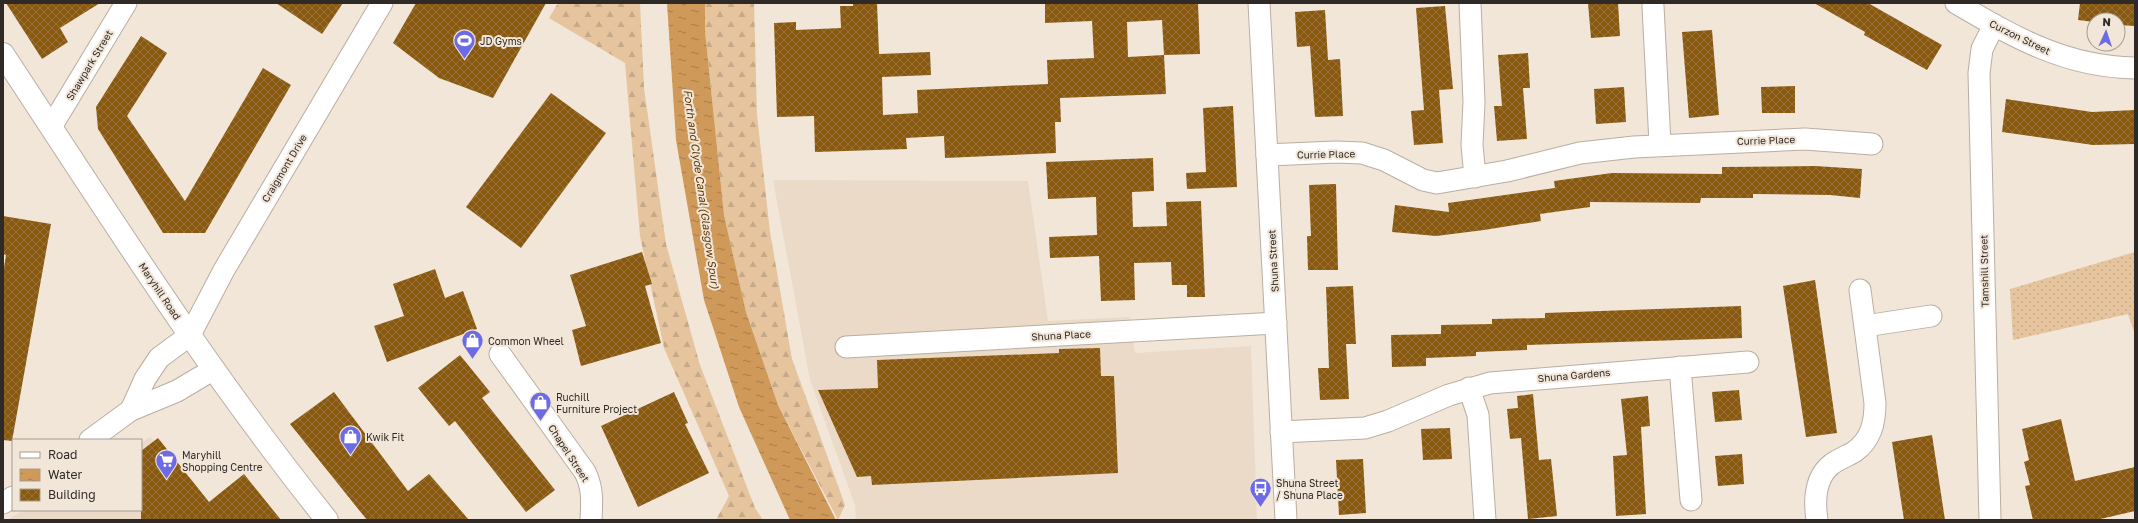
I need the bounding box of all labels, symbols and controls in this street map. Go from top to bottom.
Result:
north arrow [2086,12,2126,52]
text: N [2102,15,2111,28]
street label: Curzon Street [1988,17,2052,57]
street label: Shawpark Street [63,28,115,102]
sports icon: JD Gyms [452,28,478,61]
place label: JD Gyms [480,35,522,47]
water label: Forth and Clyde Canal (Glasgow Spur) [681,89,723,290]
street label: Craigmont Drive [259,132,309,204]
street label: Currie Place [1737,133,1796,147]
street label: Currie Place [1297,147,1355,161]
street label: Shuna Street [1265,229,1281,293]
street label: Tamshill Street [1977,235,1991,307]
street label: Maryhill Road [136,260,184,322]
street label: Shuna Place [1031,327,1091,343]
shop icon: Common Wheel [459,328,485,361]
place label: Common Wheel [488,335,564,347]
street label: Shuna Gardens [1537,366,1611,384]
shop icon: Ruchill Furniture Project [528,390,554,423]
place label: Ruchill Furniture Project [556,391,637,415]
street label: Chapel Street [546,422,592,484]
shop icon: Kwik Fit [337,424,363,457]
place label: Kwik Fit [366,431,404,443]
legend [12,439,142,511]
text: Road [48,447,77,462]
supermarket icon: Maryhill Shopping Centre [153,448,179,481]
place label: Maryhill Shopping Centre [182,449,263,473]
text: Water [48,467,82,482]
bus stop icon: Shuna Street / Shuna Place [1248,476,1274,509]
place label: Shuna Street / Shuna Place [1276,477,1343,501]
text: Building [48,487,96,502]

